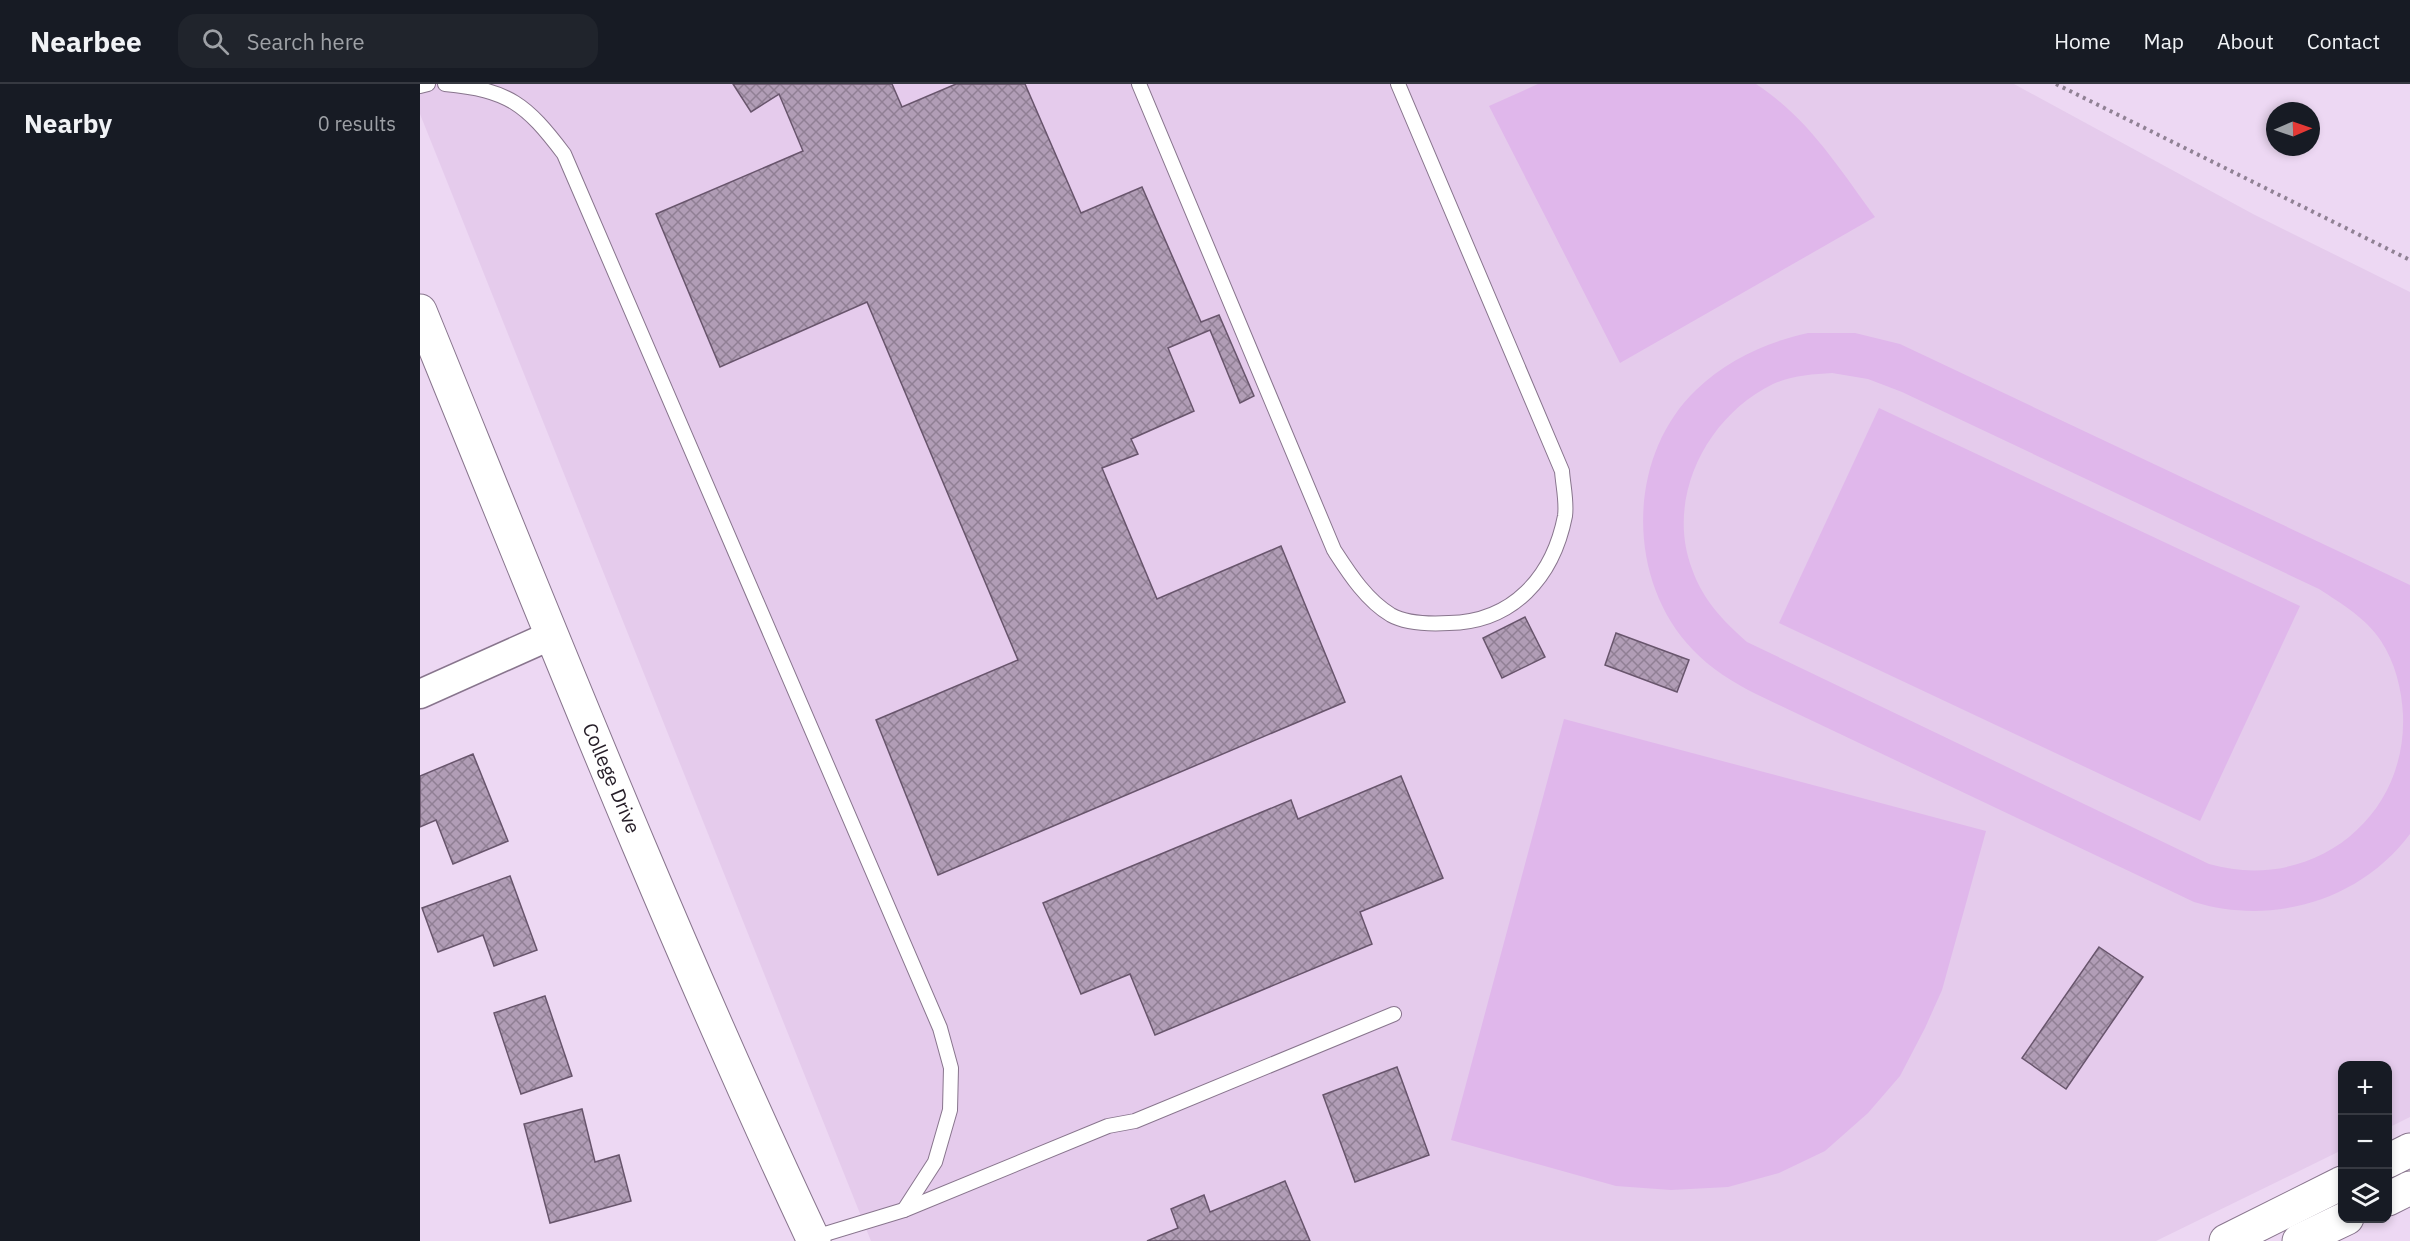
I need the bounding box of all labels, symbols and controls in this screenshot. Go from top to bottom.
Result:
search box [178,14,598,68]
text: Nearbee [30,23,142,60]
icon: search [199,25,232,58]
text: Search here [247,27,365,56]
text: Home [2054,27,2111,55]
text: Map [2144,27,2184,55]
text: About [2217,27,2274,55]
text: Contact [2307,27,2380,55]
north arrow [2266,102,2320,156]
text: Nearby [24,106,112,140]
text: 0 results [318,110,396,137]
street label: College Drive [577,718,647,838]
map controls [2338,1061,2392,1223]
button: + [2338,1061,2392,1115]
button: − [2338,1115,2392,1169]
button: layers [2338,1169,2392,1223]

